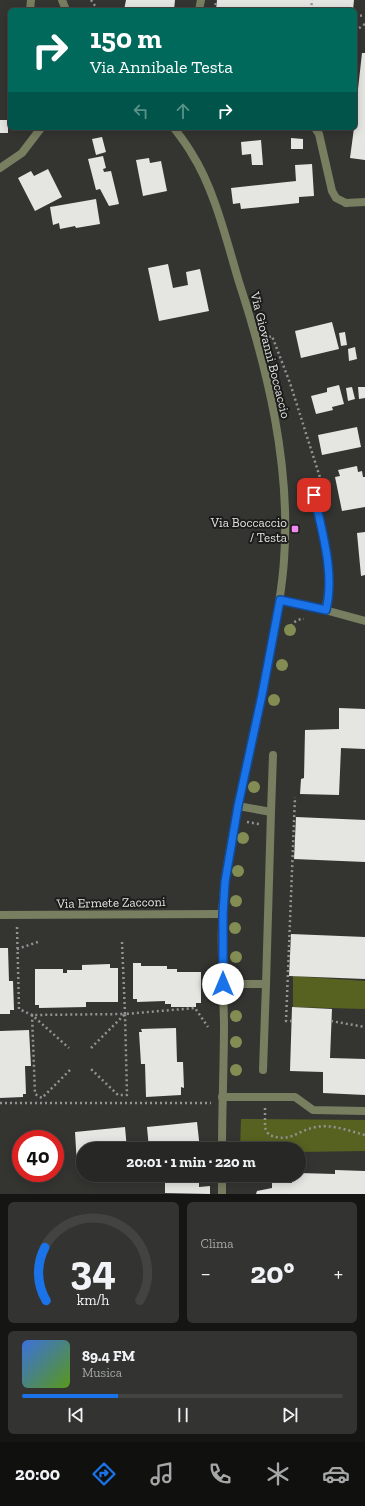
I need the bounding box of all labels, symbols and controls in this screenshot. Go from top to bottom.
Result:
text: 150 m [90,22,162,55]
icon: right [24,24,76,76]
text: Via Annibale Testa [90,56,233,78]
icon: left [130,100,152,122]
icon: ahead [172,100,194,122]
icon: right [214,100,236,122]
street label: Via Giovanni Boccaccio [247,289,294,420]
pin [297,478,331,512]
icon: arrive [303,484,325,506]
place label: Via Boccaccio / Testa [210,515,288,545]
marker: Via Boccaccio / Testa [290,524,300,534]
street label: Via Ermete Zacconi [55,894,166,911]
position arrow [202,963,244,1005]
speed limit sign: 40 [12,1130,64,1182]
text: 20:01 · 1 min · 220 m [126,1153,256,1171]
text: Clima [201,1236,234,1251]
text: 34 [70,1244,116,1294]
text: 20° [250,1255,294,1291]
text: − [201,1260,211,1287]
text: + [334,1260,343,1287]
text: km/h [77,1291,110,1308]
text: 89.4 FM [82,1347,135,1365]
text: Musica [82,1365,122,1380]
icon: previous [65,1404,87,1426]
icon: pause [172,1404,194,1426]
icon: next [279,1404,301,1426]
icon: directions [90,1460,118,1488]
icon: music [148,1460,176,1488]
icon: phone [206,1460,234,1488]
icon: climate [264,1460,292,1488]
icon: car [322,1460,350,1488]
text: 20:00 [15,1463,60,1485]

